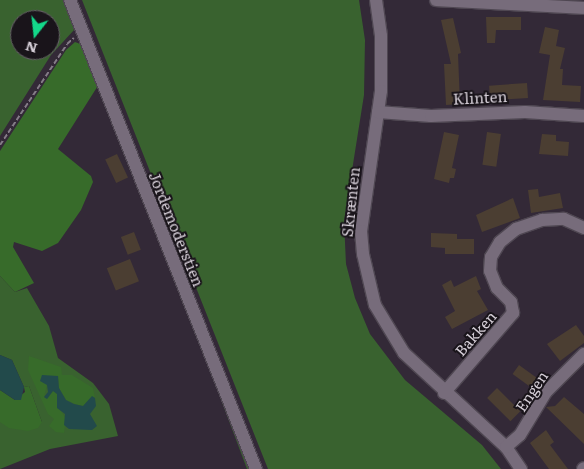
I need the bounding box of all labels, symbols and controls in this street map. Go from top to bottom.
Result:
north arrow [10,10,60,60]
text: N [23,37,40,60]
street label: Klinten [452,87,508,107]
street label: Skrænten [337,166,363,238]
street label: Jordemoderstien [146,169,208,289]
street label: Bakken [451,307,499,359]
street label: Engen [511,367,551,415]

